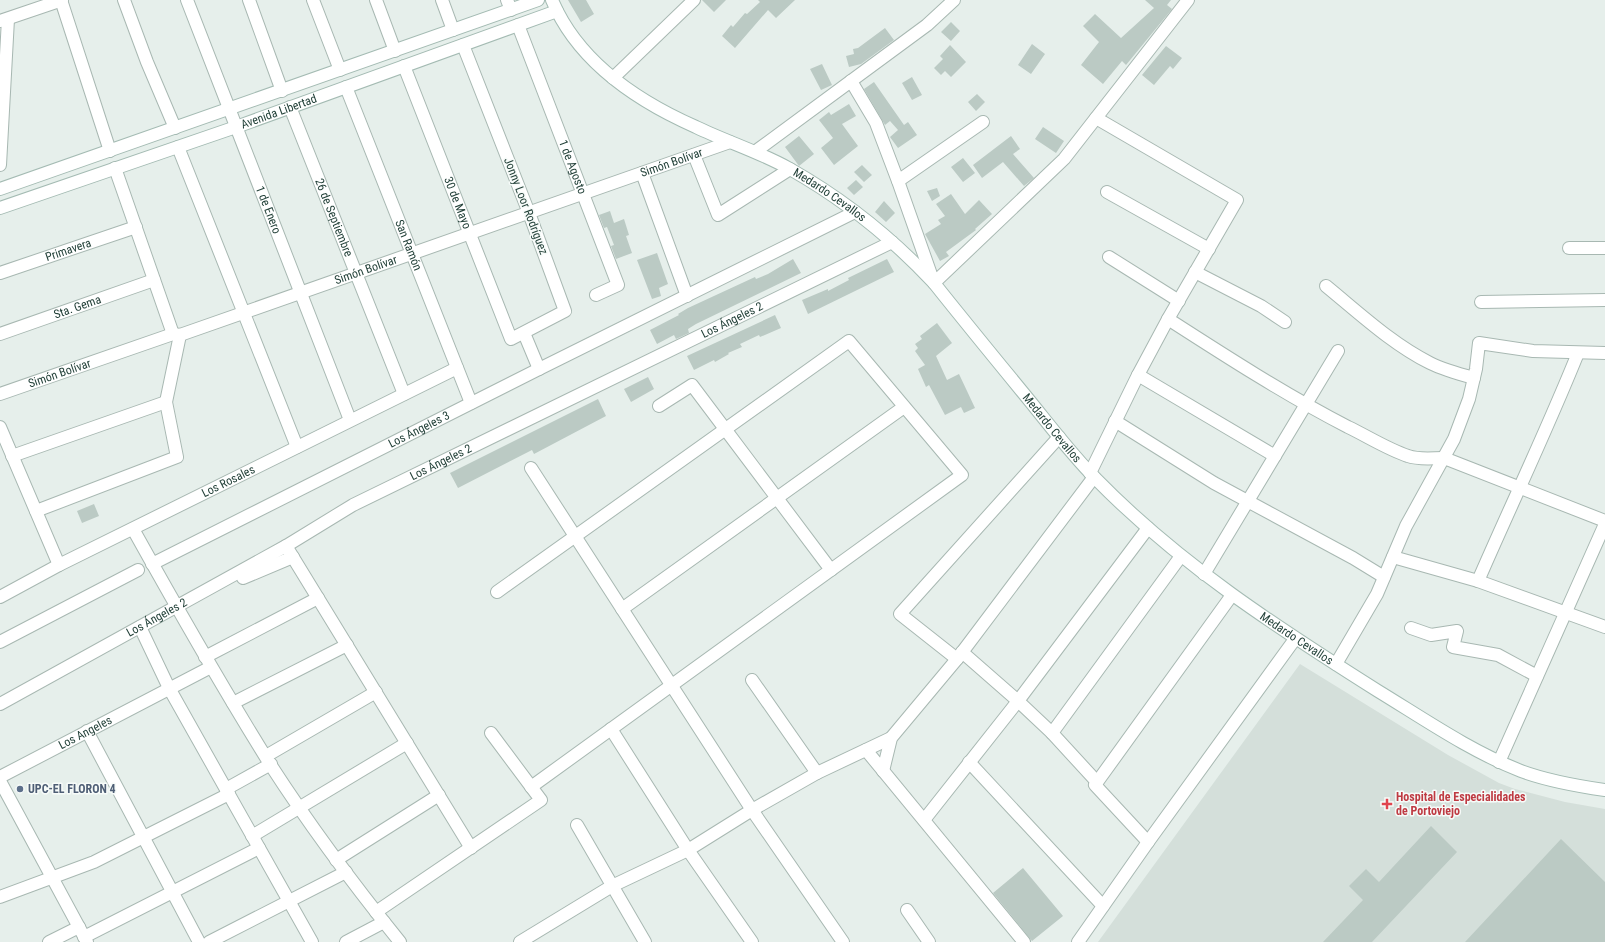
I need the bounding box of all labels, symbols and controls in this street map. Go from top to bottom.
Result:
street label: Avenida Libertad [239,91,319,132]
street label: 1 de Agosto [556,138,589,196]
street label: Simón Bolívar [638,145,705,180]
street label: Jonny Loor Rodríguez [501,155,551,257]
street label: Medardo Cevallos [791,165,869,225]
street label: 30 de Mayo [441,175,474,231]
street label: 26 de Septiembre [312,177,356,259]
street label: 1 de Enero [253,184,284,236]
street label: San Ramón [392,218,425,273]
street label: Primavera [43,236,93,264]
street label: Simón Bolívar [333,252,399,287]
street label: Sta. Gema [52,292,103,322]
street label: Los Ángeles 2 [699,299,765,341]
street label: Simón Bolívar [26,356,93,391]
street label: Medardo Cevallos [1020,391,1084,465]
street label: Los Ángeles 3 [386,408,452,451]
street label: Los Ángeles 2 [408,441,474,483]
street label: Los Rosales [199,462,257,500]
street label: Los Ángeles 2 [124,595,189,640]
street label: Medardo Cevallos [1257,609,1336,668]
street label: Los Angeles [56,713,114,752]
place label: UPC-EL FLORON 4 [28,782,116,796]
marker: UPC-EL FLORON 4 [15,784,25,794]
place label: Hospital de Especialidades de Portoviejo [1396,790,1526,818]
marker: Hospital de Especialidades de Portoviejo [1381,798,1393,810]

